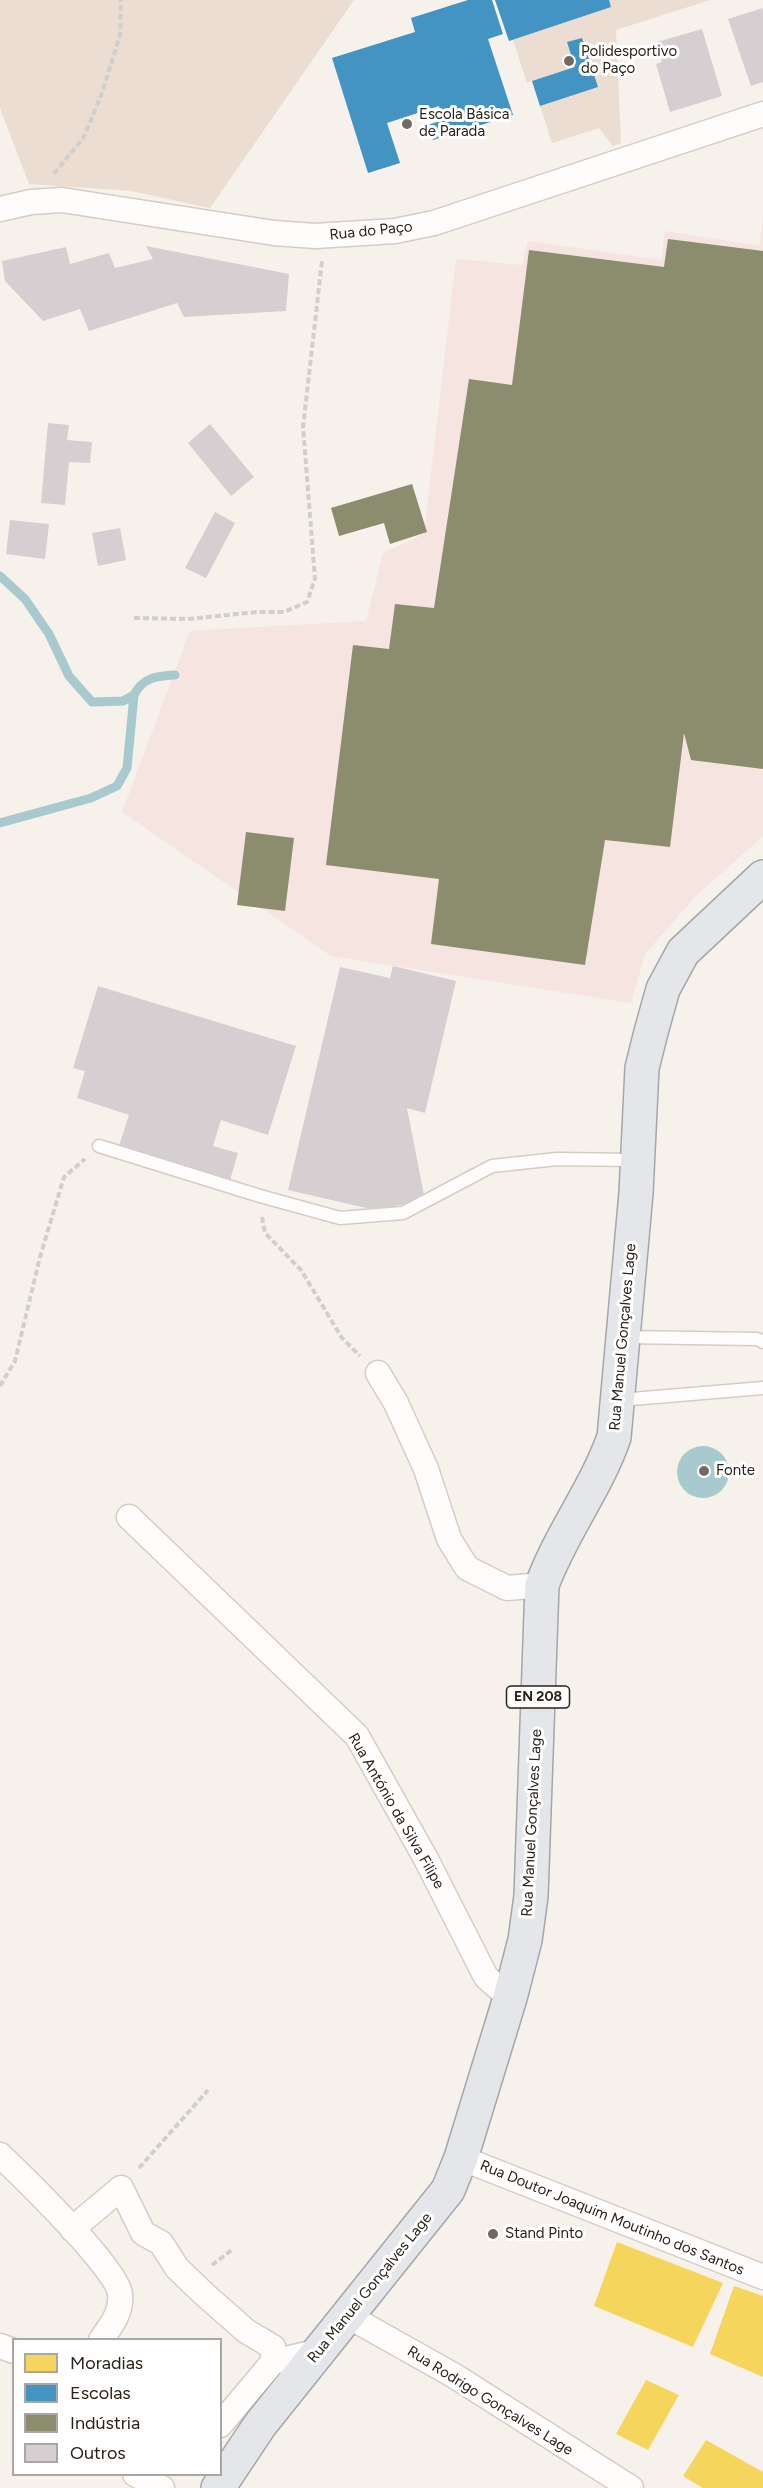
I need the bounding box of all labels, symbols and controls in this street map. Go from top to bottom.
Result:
place label: Polidesportivo do Paço [581,43,677,78]
marker: Polidesportivo do Paço [562,54,576,68]
place label: Escola Básica de Parada [419,106,509,141]
marker: Escola Básica de Parada [400,117,414,131]
street label: Rua do Paço [329,218,413,244]
street label: Rua Manuel Gonçalves Lage [606,1243,640,1431]
place label: Fonte [716,1462,755,1480]
marker: Fonte [697,1464,711,1478]
road number: EN 208 [506,1686,570,1708]
street label: Rua Manuel Gonçalves Lage [518,1729,546,1917]
street label: Rua António da Silva Filipe [344,1730,448,1892]
street label: Rua Doutor Joaquim Moutinho dos Santos [477,2157,747,2279]
street label: Rua Manuel Gonçalves Lage [304,2209,436,2367]
place label: Stand Pinto [505,2225,583,2243]
marker: Stand Pinto [486,2227,500,2241]
legend [12,2338,222,2476]
street label: Rua Rodrigo Gonçalves Lage [404,2342,576,2460]
text: Moradias [70,2352,143,2374]
text: Escolas [70,2382,131,2404]
text: Indústria [70,2412,140,2434]
text: Outros [70,2442,126,2464]

